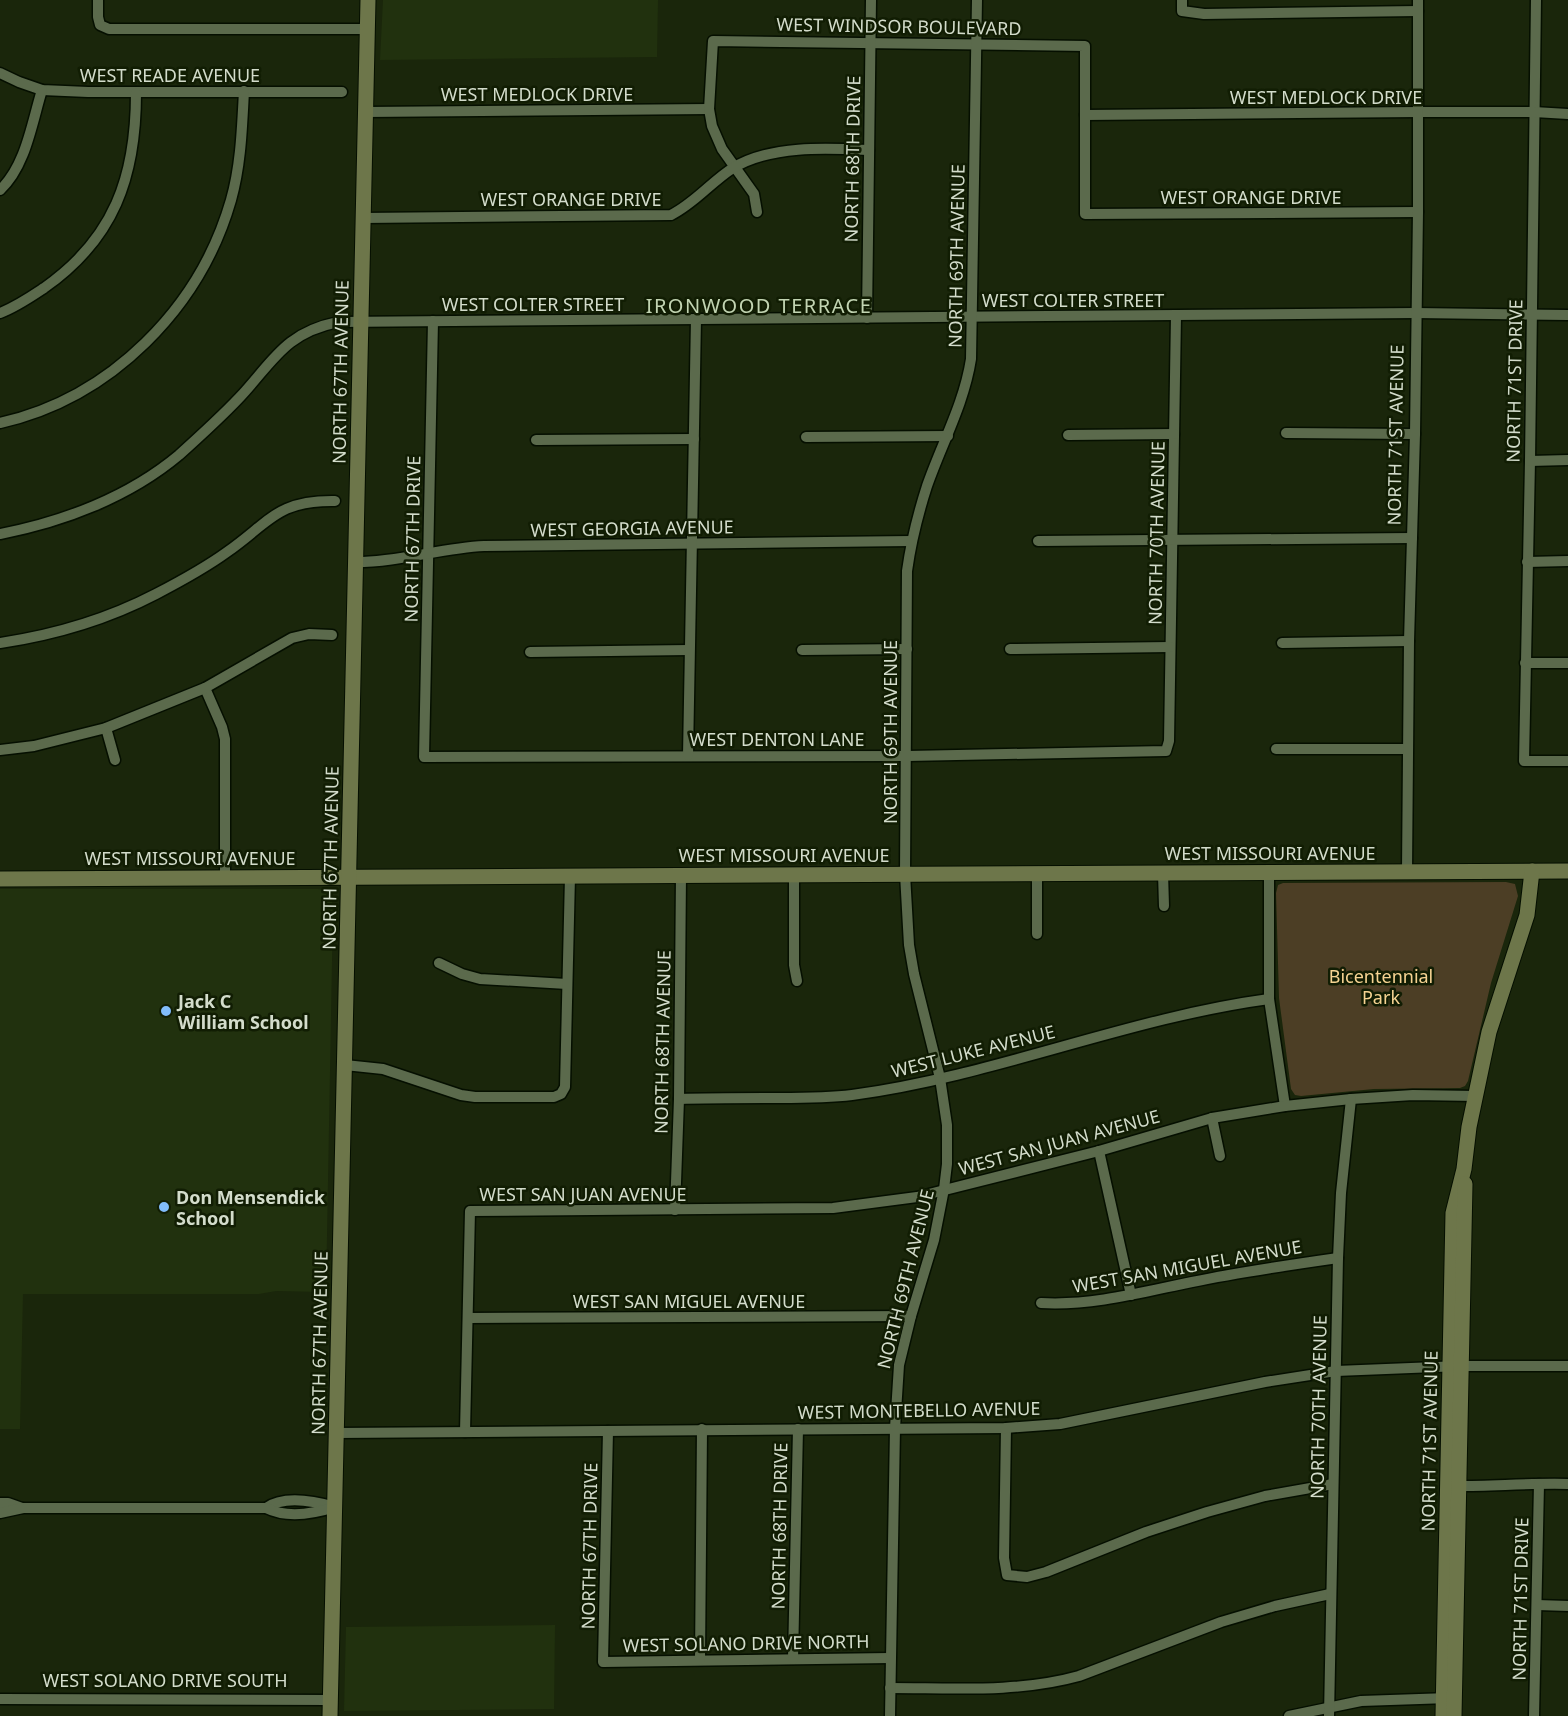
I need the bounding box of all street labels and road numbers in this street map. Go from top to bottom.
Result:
street label: WEST WINDSOR BOULEVARD [776,12,1022,40]
street label: WEST READE AVENUE [80,63,260,87]
street label: NORTH 68TH DRIVE [839,75,865,243]
street label: WEST MEDLOCK DRIVE [441,82,633,106]
street label: WEST MEDLOCK DRIVE [1230,85,1422,109]
street label: NORTH 69TH AVENUE [942,164,970,348]
street label: WEST ORANGE DRIVE [1161,185,1341,209]
street label: WEST ORANGE DRIVE [481,187,661,211]
street label: NORTH 67TH AVENUE [326,280,354,464]
street label: WEST COLTER STREET [982,288,1164,312]
street label: WEST COLTER STREET [442,292,624,316]
street label: NORTH 71ST DRIVE [1501,299,1527,463]
street label: NORTH 71ST AVENUE [1381,345,1409,525]
street label: NORTH 70TH AVENUE [1142,441,1170,625]
street label: NORTH 67TH DRIVE [399,455,425,623]
street label: WEST GEORGIA AVENUE [530,514,734,542]
street label: NORTH 69TH AVENUE [878,640,902,824]
street label: WEST DENTON LANE [690,727,864,751]
street label: NORTH 67TH AVENUE [316,766,344,950]
street label: WEST MISSOURI AVENUE [1164,841,1376,865]
street label: WEST MISSOURI AVENUE [678,843,890,867]
street label: WEST MISSOURI AVENUE [84,846,296,870]
street label: NORTH 68TH AVENUE [648,950,676,1134]
street label: WEST LUKE AVENUE [889,1019,1057,1083]
street label: WEST SAN JUAN AVENUE [956,1104,1162,1180]
street label: WEST SAN JUAN AVENUE [479,1182,687,1206]
street label: NORTH 69TH AVENUE [871,1187,939,1371]
street label: WEST SAN MIGUEL AVENUE [1071,1234,1303,1298]
street label: NORTH 67TH AVENUE [305,1251,333,1435]
street label: WEST SAN MIGUEL AVENUE [573,1289,805,1313]
street label: NORTH 70TH AVENUE [1304,1315,1332,1499]
street label: NORTH 71ST AVENUE [1415,1351,1443,1531]
street label: WEST MONTEBELLO AVENUE [797,1396,1041,1424]
street label: NORTH 68TH DRIVE [766,1442,792,1610]
street label: NORTH 67TH DRIVE [576,1462,602,1630]
street label: NORTH 71ST DRIVE [1507,1517,1533,1681]
street label: WEST SOLANO DRIVE NORTH [622,1629,870,1657]
street label: WEST SOLANO DRIVE SOUTH [43,1668,287,1692]

